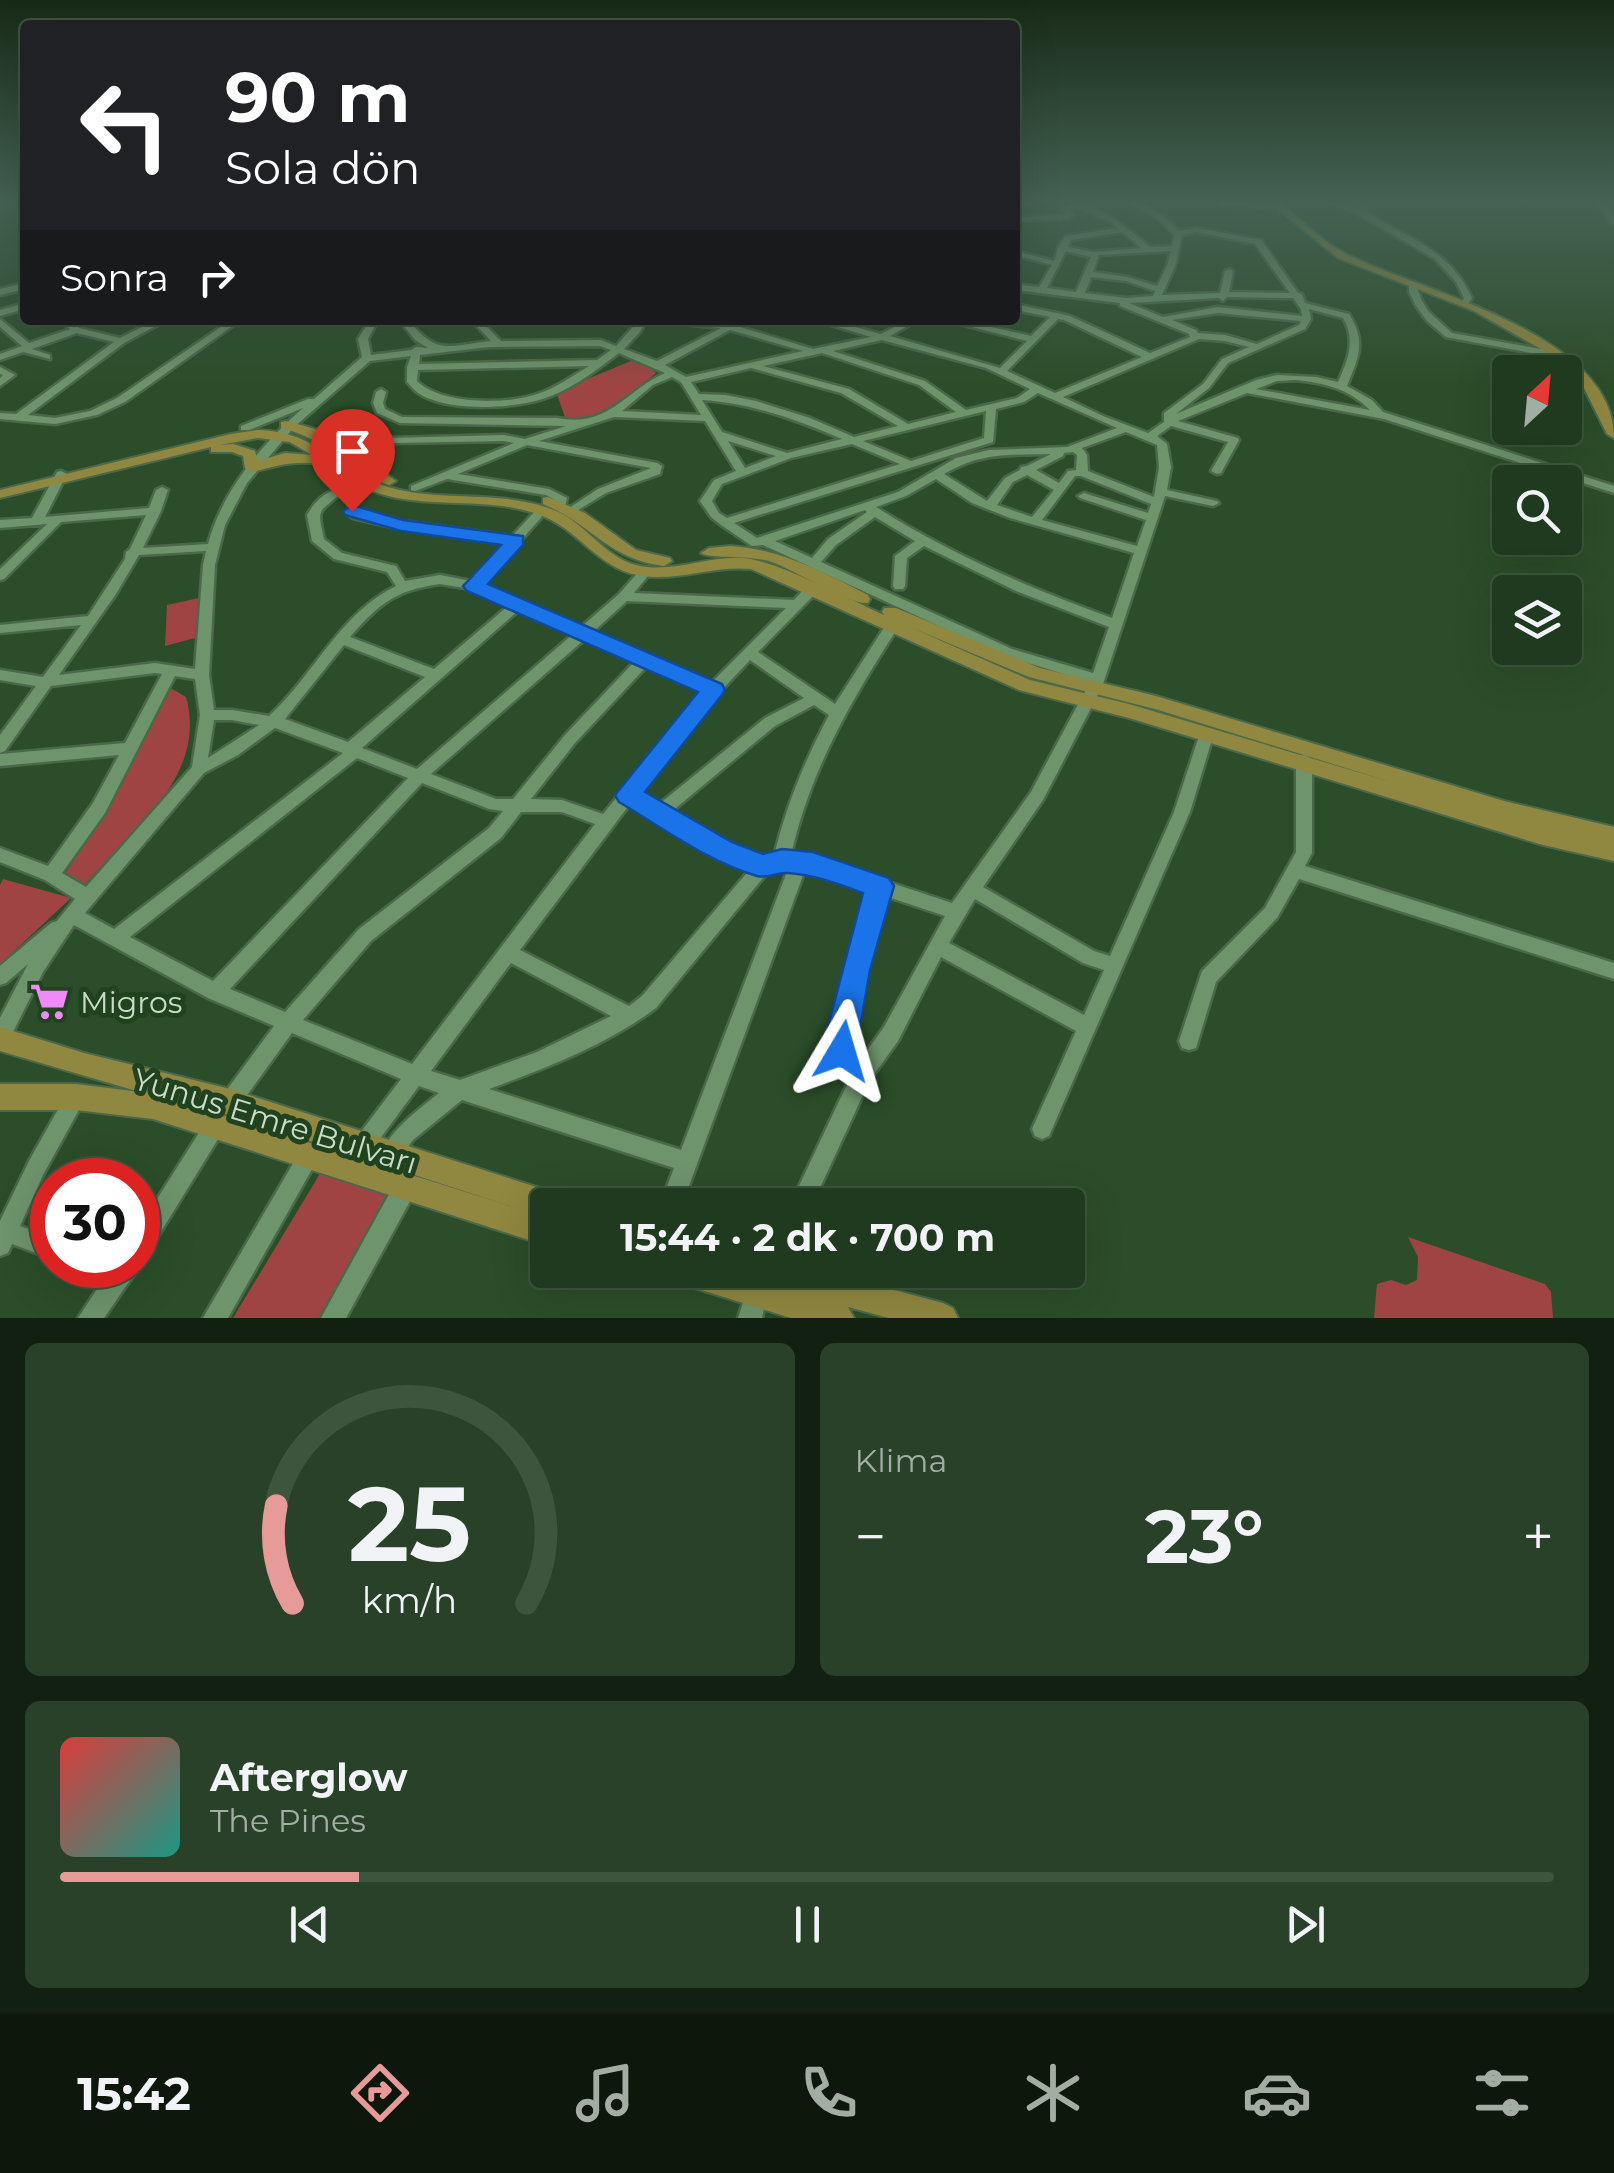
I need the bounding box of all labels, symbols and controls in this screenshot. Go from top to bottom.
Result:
text: 90 m [225,54,410,140]
icon: left [60,60,190,190]
text: Sola dön [225,140,420,195]
icon: right [189,250,244,305]
text: Sonra [60,254,169,301]
north arrow [1492,355,1582,445]
map controls [1492,355,1582,665]
pin [310,409,395,512]
icon: arrive [325,424,380,479]
button: search [1492,465,1582,555]
button: layers [1492,575,1582,665]
supermarket icon: Migros [29,981,71,1023]
place label: Migros [80,984,182,1021]
position arrow [790,999,894,1103]
street label: Yunus Emre Bulvarı [129,1060,421,1182]
speed limit sign: 30 [30,1158,160,1288]
text: 15:44 · 2 dk · 700 m [620,1214,995,1261]
text: Klima [855,1441,947,1480]
text: 25 [348,1460,471,1587]
text: 23° [1145,1490,1264,1582]
text: − [855,1503,886,1570]
text: + [1522,1503,1554,1570]
text: km/h [362,1578,457,1622]
text: Afterglow [210,1754,408,1801]
text: The Pines [210,1801,366,1840]
icon: previous [282,1897,337,1952]
icon: pause [780,1897,835,1952]
icon: next [1278,1897,1333,1952]
icon: directions [345,2058,415,2128]
icon: music [570,2058,640,2128]
icon: phone [794,2058,864,2128]
icon: climate [1018,2058,1088,2128]
icon: car [1242,2058,1312,2128]
icon: filters [1467,2058,1537,2128]
text: 15:42 [77,2066,191,2121]

